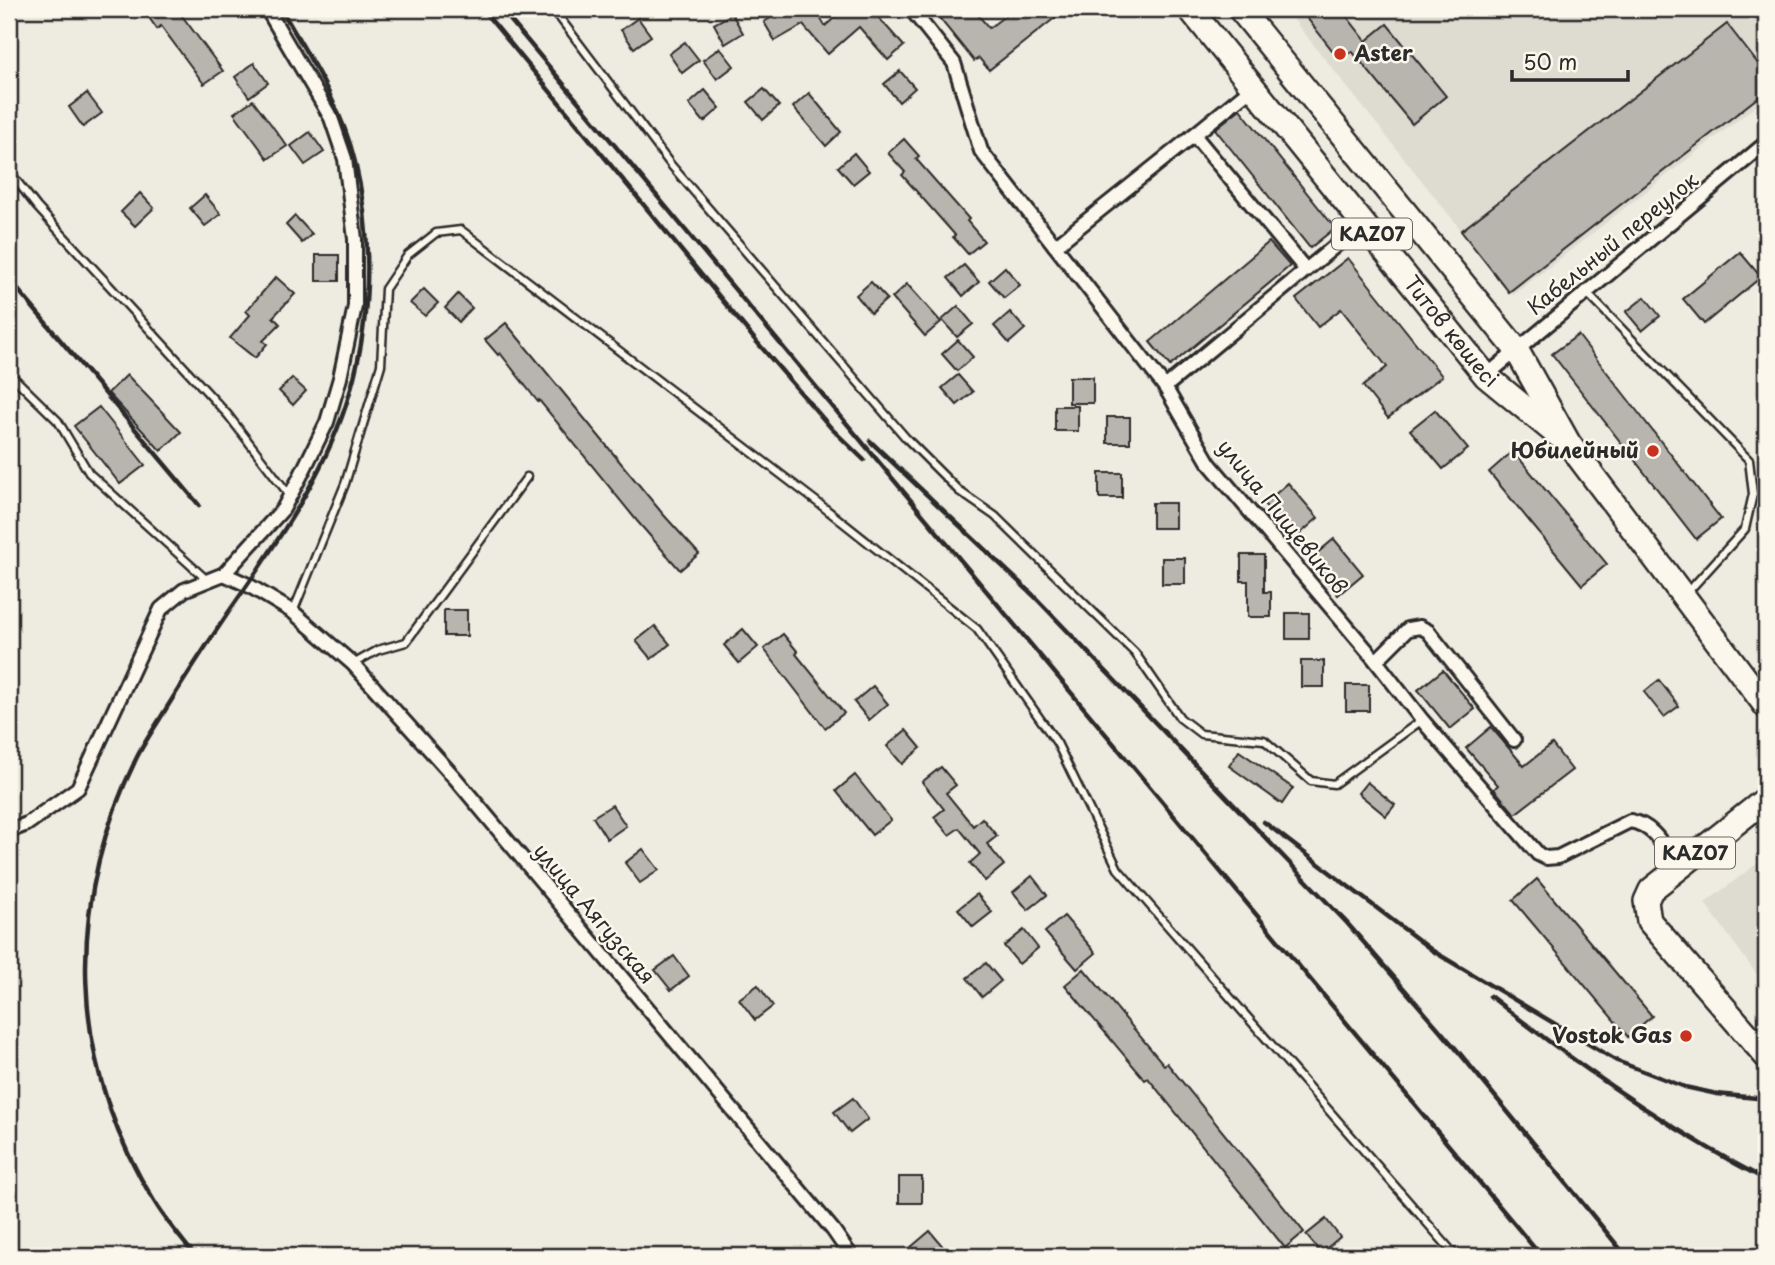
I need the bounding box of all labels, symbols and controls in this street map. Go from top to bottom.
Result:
place label: Aster [1353,36,1413,68]
scale bar [1512,38,1628,82]
text: 50 m [1523,45,1577,77]
marker: Aster [1332,46,1348,62]
street label: Кабельный переулок [1519,163,1705,322]
road number: KAZ07 [1332,218,1412,250]
street label: Титов көшесі [1397,268,1506,394]
street label: улица Пищевиков [1211,431,1356,600]
place label: Юбилейный [1511,433,1639,465]
marker: Юбилейный [1645,443,1661,459]
street label: улица Аягузская [527,835,664,990]
road number: KAZ07 [1655,838,1735,868]
place label: Vostok Gas [1552,1018,1672,1050]
marker: Vostok Gas [1678,1028,1694,1044]

